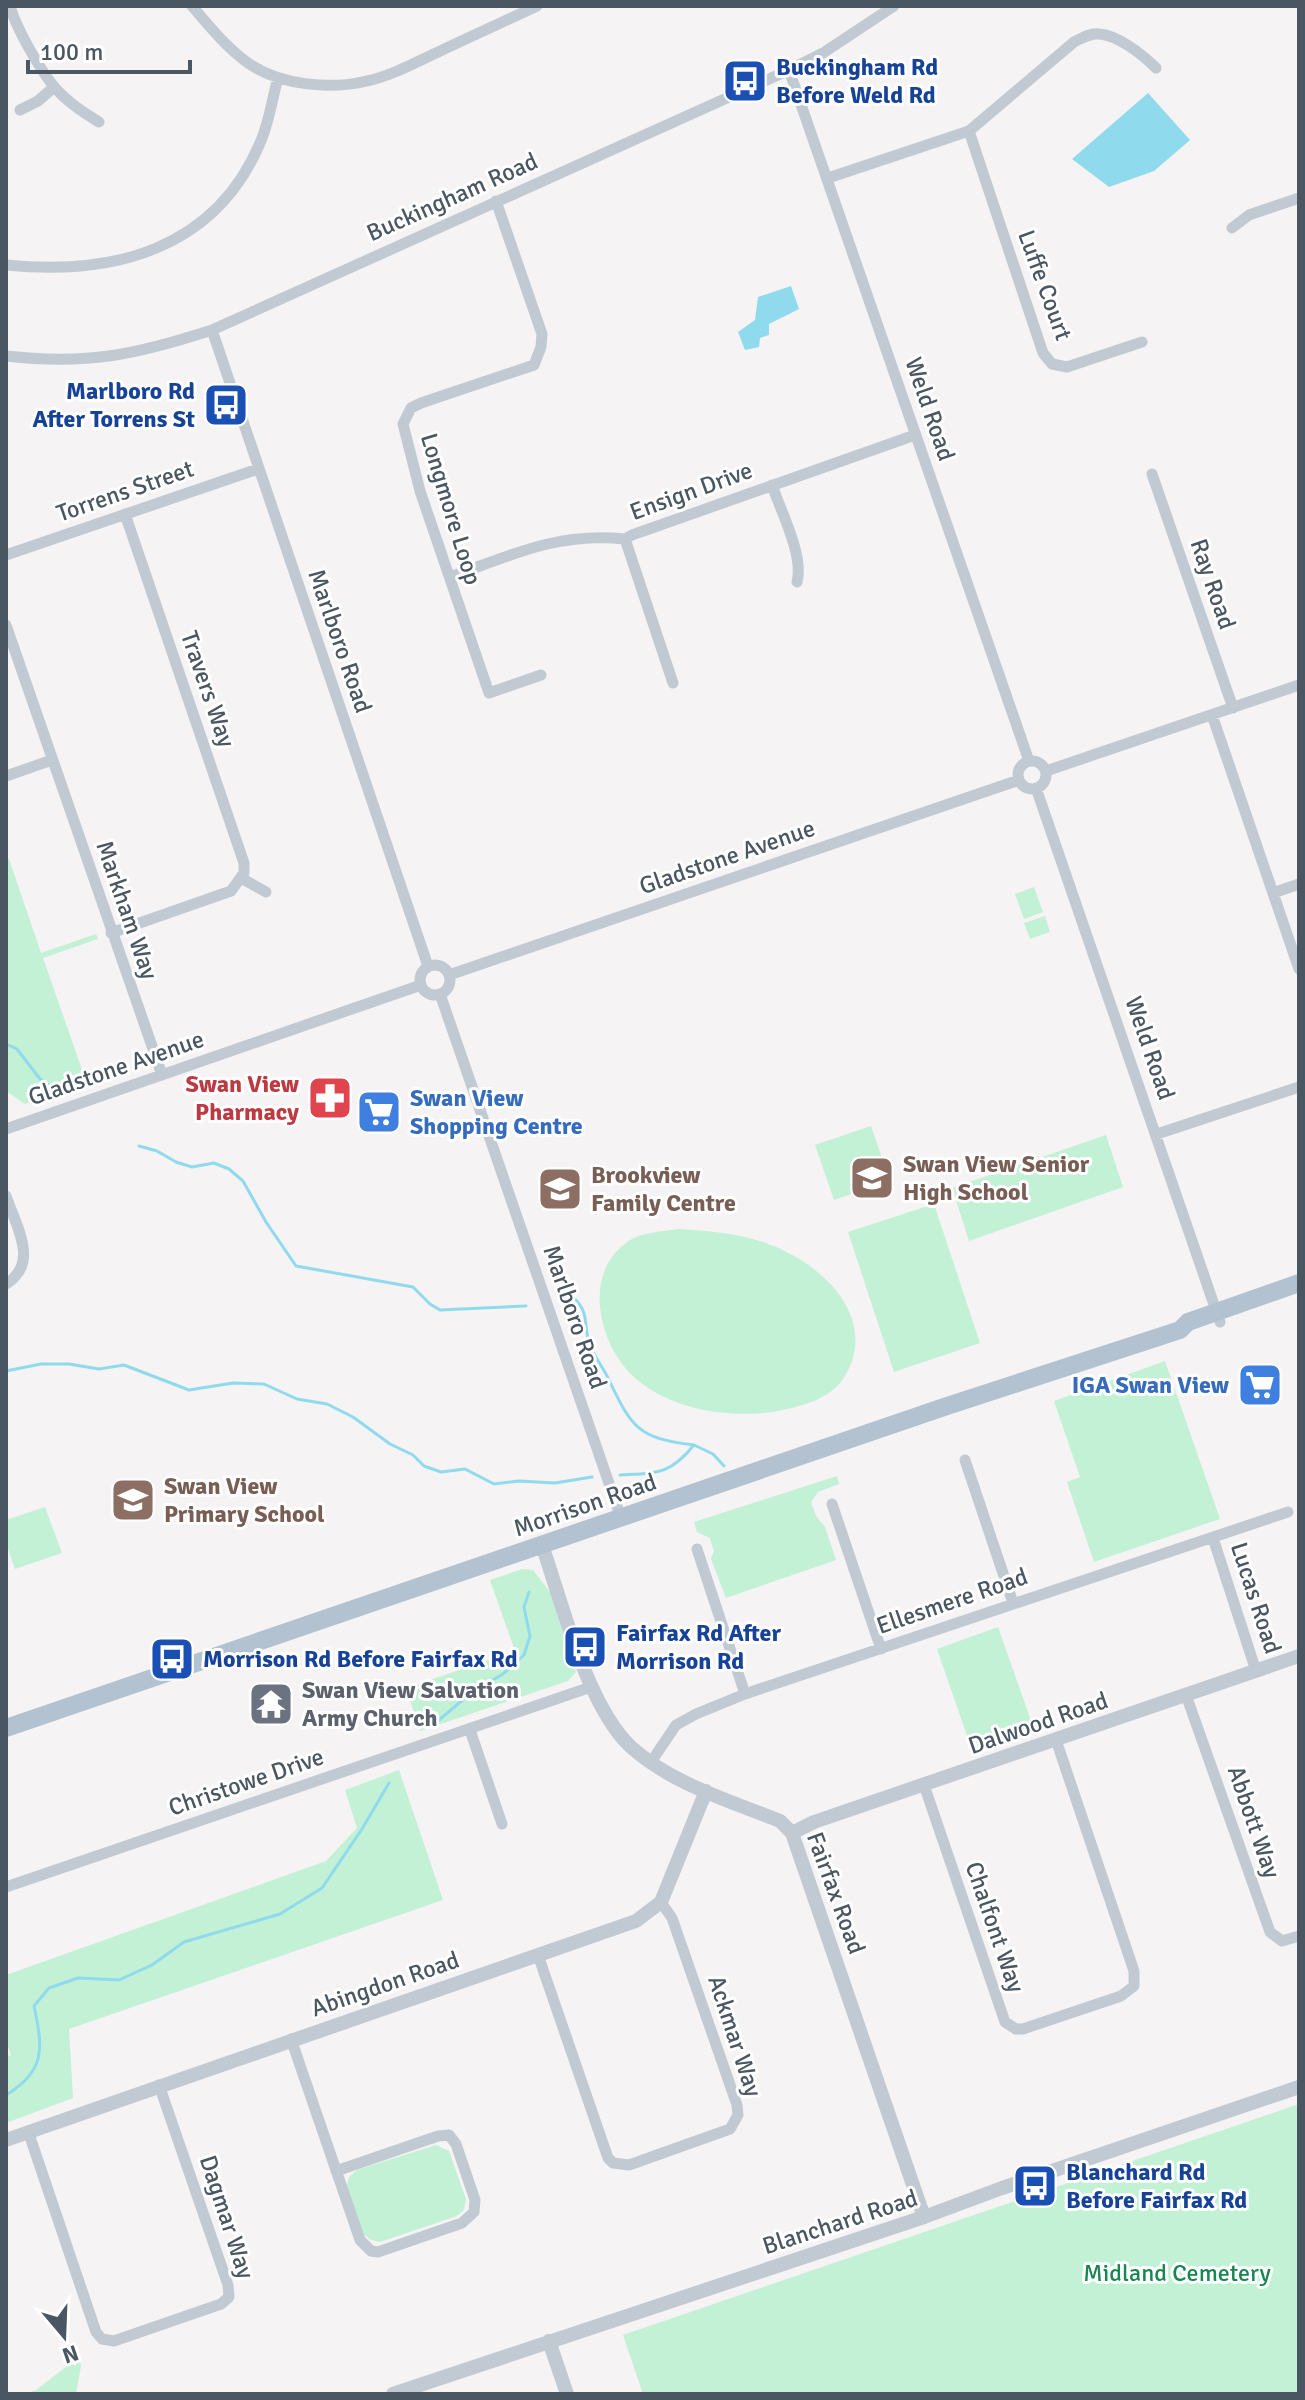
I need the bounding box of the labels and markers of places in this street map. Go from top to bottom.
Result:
place label: Buckingham Rd Before Weld Rd [776,52,938,110]
bus stop icon: Buckingham Rd Before Weld Rd [721,57,769,105]
place label: Marlboro Rd After Torrens St [32,376,195,434]
bus stop icon: Marlboro Rd After Torrens St [202,381,250,429]
place label: Swan View Pharmacy [186,1069,300,1127]
pharmacy icon: Swan View Pharmacy [306,1074,354,1122]
place label: Swan View Shopping Centre [410,1083,583,1141]
supermarket icon: Swan View Shopping Centre [355,1088,403,1136]
place label: Swan View Senior High School [903,1149,1090,1207]
school or university icon: Swan View Senior High School [848,1154,896,1202]
place label: Brookview Family Centre [591,1160,736,1218]
school or university icon: Brookview Family Centre [536,1165,584,1213]
supermarket icon: IGA Swan View [1236,1361,1284,1409]
place label: IGA Swan View [1072,1370,1230,1400]
place label: Swan View Primary School [164,1471,325,1529]
school or university icon: Swan View Primary School [109,1476,157,1524]
place label: Fairfax Rd After Morrison Rd [616,1618,781,1676]
bus stop icon: Fairfax Rd After Morrison Rd [561,1623,609,1671]
bus stop icon: Morrison Rd Before Fairfax Rd [148,1635,196,1683]
place label: Morrison Rd Before Fairfax Rd [203,1644,518,1674]
place label: Swan View Salvation Army Church [302,1675,519,1733]
temple icon: Swan View Salvation Army Church [247,1680,295,1728]
place label: Blanchard Rd Before Fairfax Rd [1066,2157,1247,2215]
bus stop icon: Blanchard Rd Before Fairfax Rd [1011,2162,1059,2210]

